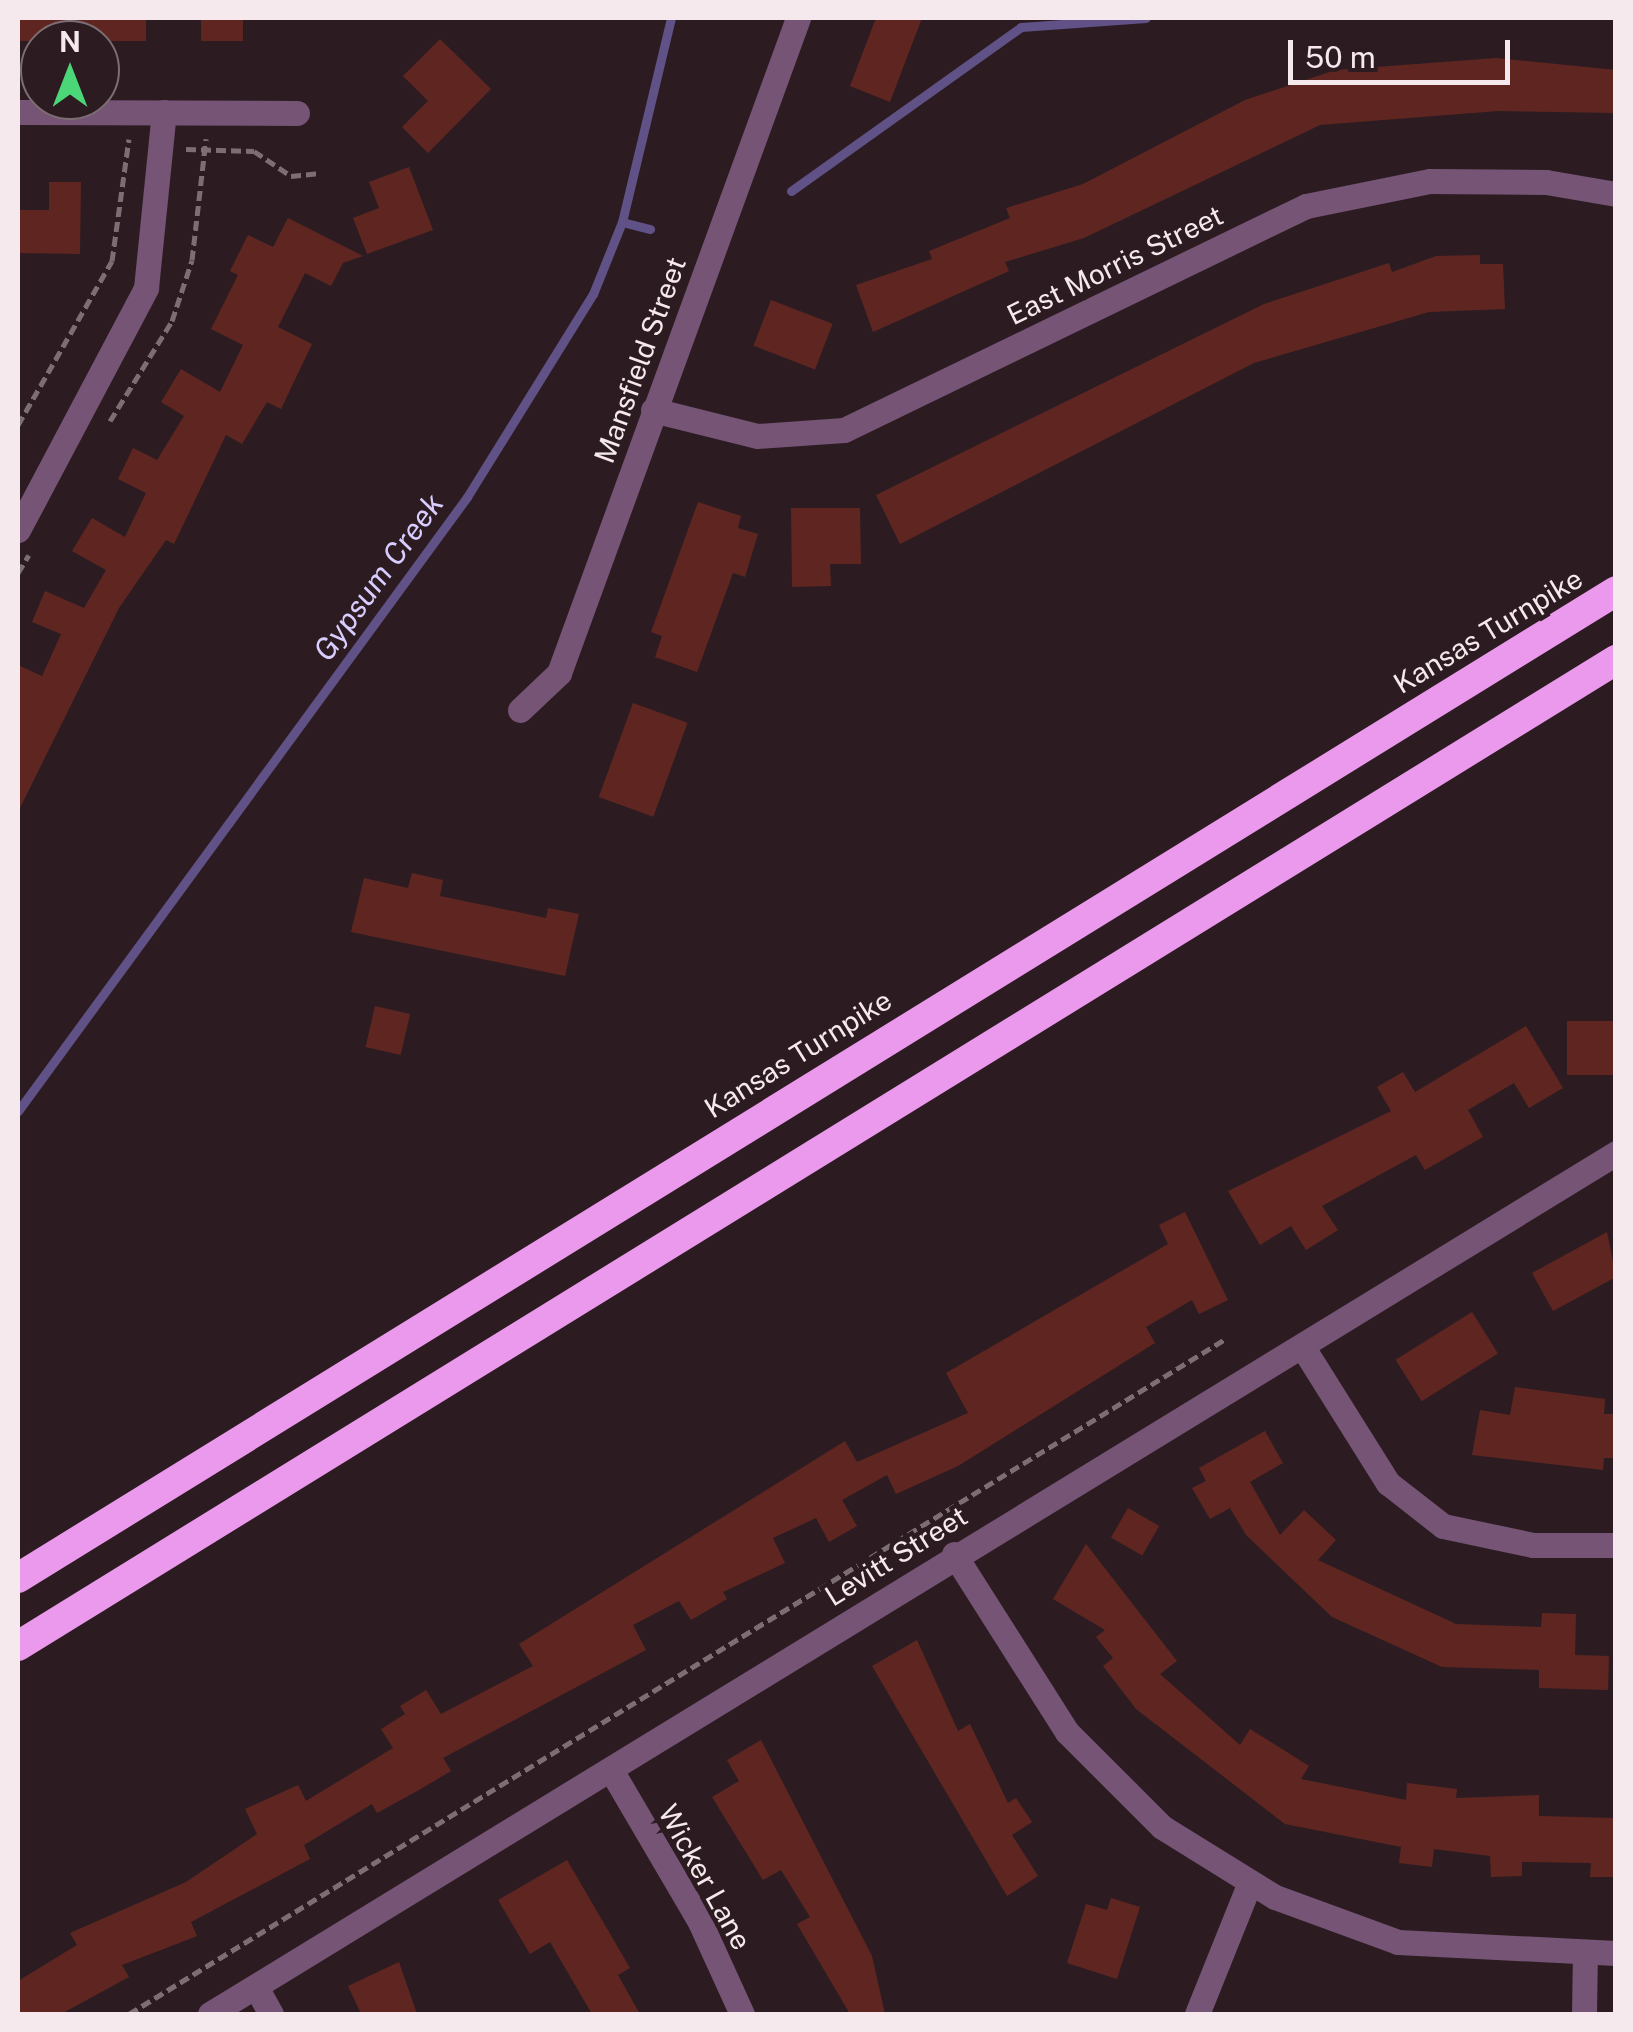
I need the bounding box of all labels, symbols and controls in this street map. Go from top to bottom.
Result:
north arrow [20,20,120,120]
scale bar [1293,20,1516,82]
text: N [59,25,81,58]
text: 50 m [1305,39,1376,75]
street label: East Morris Street [1002,198,1228,332]
street label: Mansfield Street [587,252,693,468]
water label: Gypsum Creek [305,487,451,667]
street label: Kansas Turnpike [1388,561,1588,701]
street label: Kansas Turnpike [698,983,898,1125]
street label: Levitt Street [819,1499,973,1613]
street label: Wicker Lane [651,1799,759,1955]

